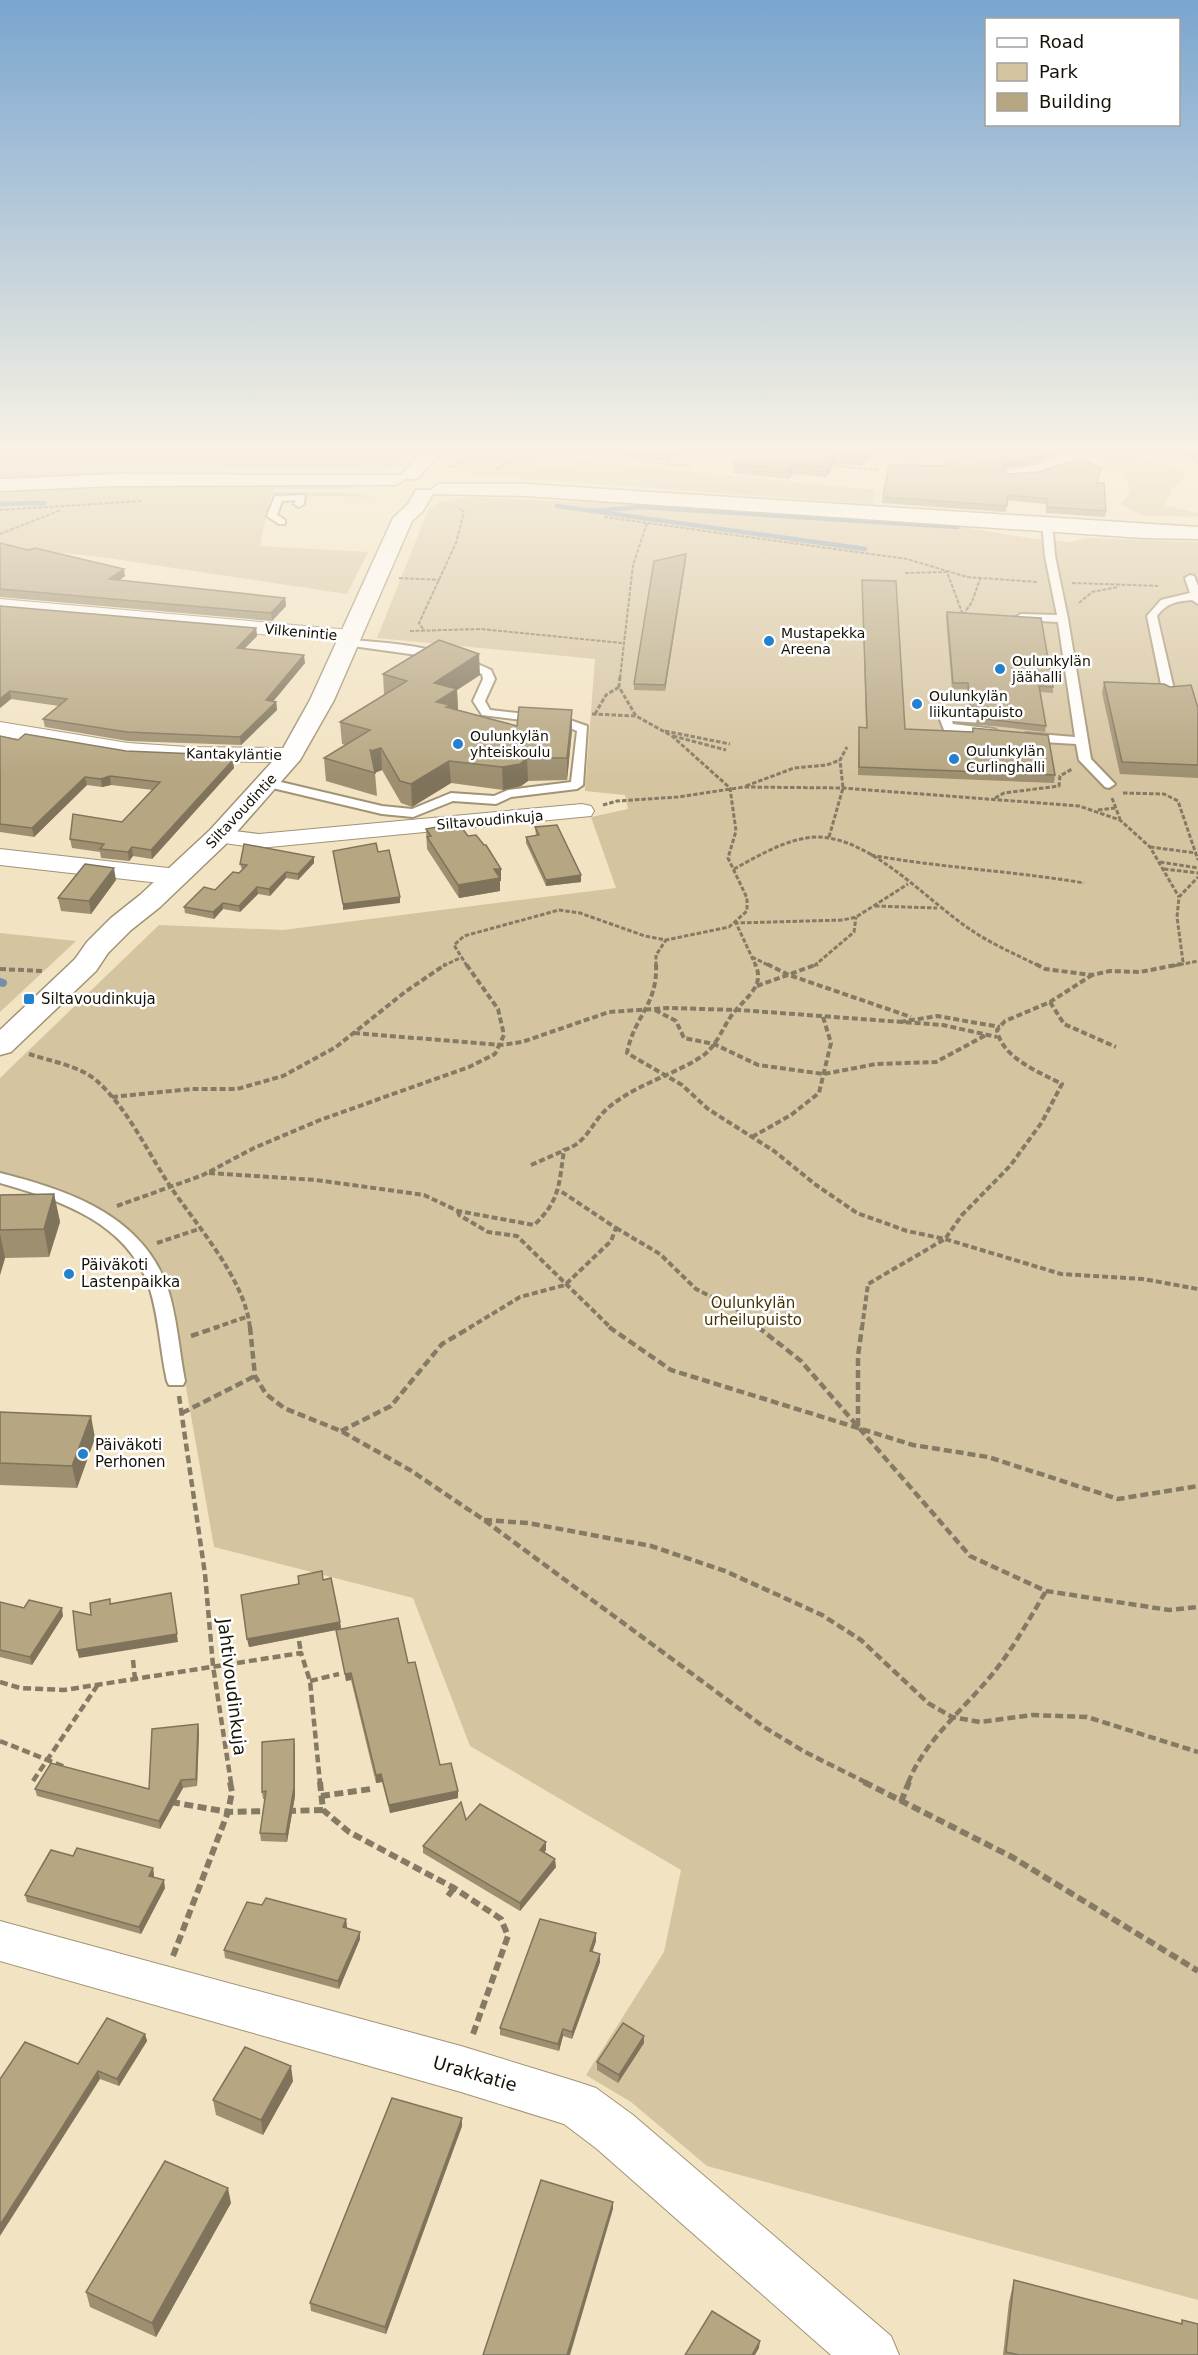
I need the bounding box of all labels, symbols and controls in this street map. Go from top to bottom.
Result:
legend [985,18,1180,126]
text: Road [1039,31,1084,52]
text: Park [1039,61,1078,82]
text: Building [1039,91,1112,112]
street label: Vilkenintie [264,621,338,643]
place label: Mustapekka Areena [781,625,865,657]
marker: Mustapekka Areena [762,634,776,648]
place label: Oulunkylän jäähalli [1011,653,1091,685]
marker: Oulunkylän jäähalli [993,662,1007,676]
place label: Oulunkylän liikuntapuisto [929,688,1023,720]
marker: Oulunkylän liikuntapuisto [910,697,924,711]
place label: Oulunkylän yhteiskoulu [470,728,550,760]
marker: Oulunkylän yhteiskoulu [451,737,465,751]
place label: Oulunkylän Curlinghalli [966,743,1045,775]
street label: Kantakyläntie [186,745,282,763]
marker: Oulunkylän Curlinghalli [947,752,961,766]
street label: Siltavoudintie [202,770,280,852]
street label: Siltavoudinkuja [436,807,544,833]
place label: Siltavoudinkuja [41,990,156,1008]
marker: Siltavoudinkuja [22,992,36,1006]
place label: Päiväkoti Lastenpaikka [81,1256,180,1291]
marker: Päiväkoti Lastenpaikka [62,1267,76,1281]
park label: Oulunkylän urheilupuisto [704,1294,802,1329]
place label: Päiväkoti Perhonen [95,1436,166,1471]
marker: Päiväkoti Perhonen [76,1447,90,1461]
street label: Jahtivoudinkuja [214,1616,251,1757]
street label: Urakkatie [431,2052,520,2096]

